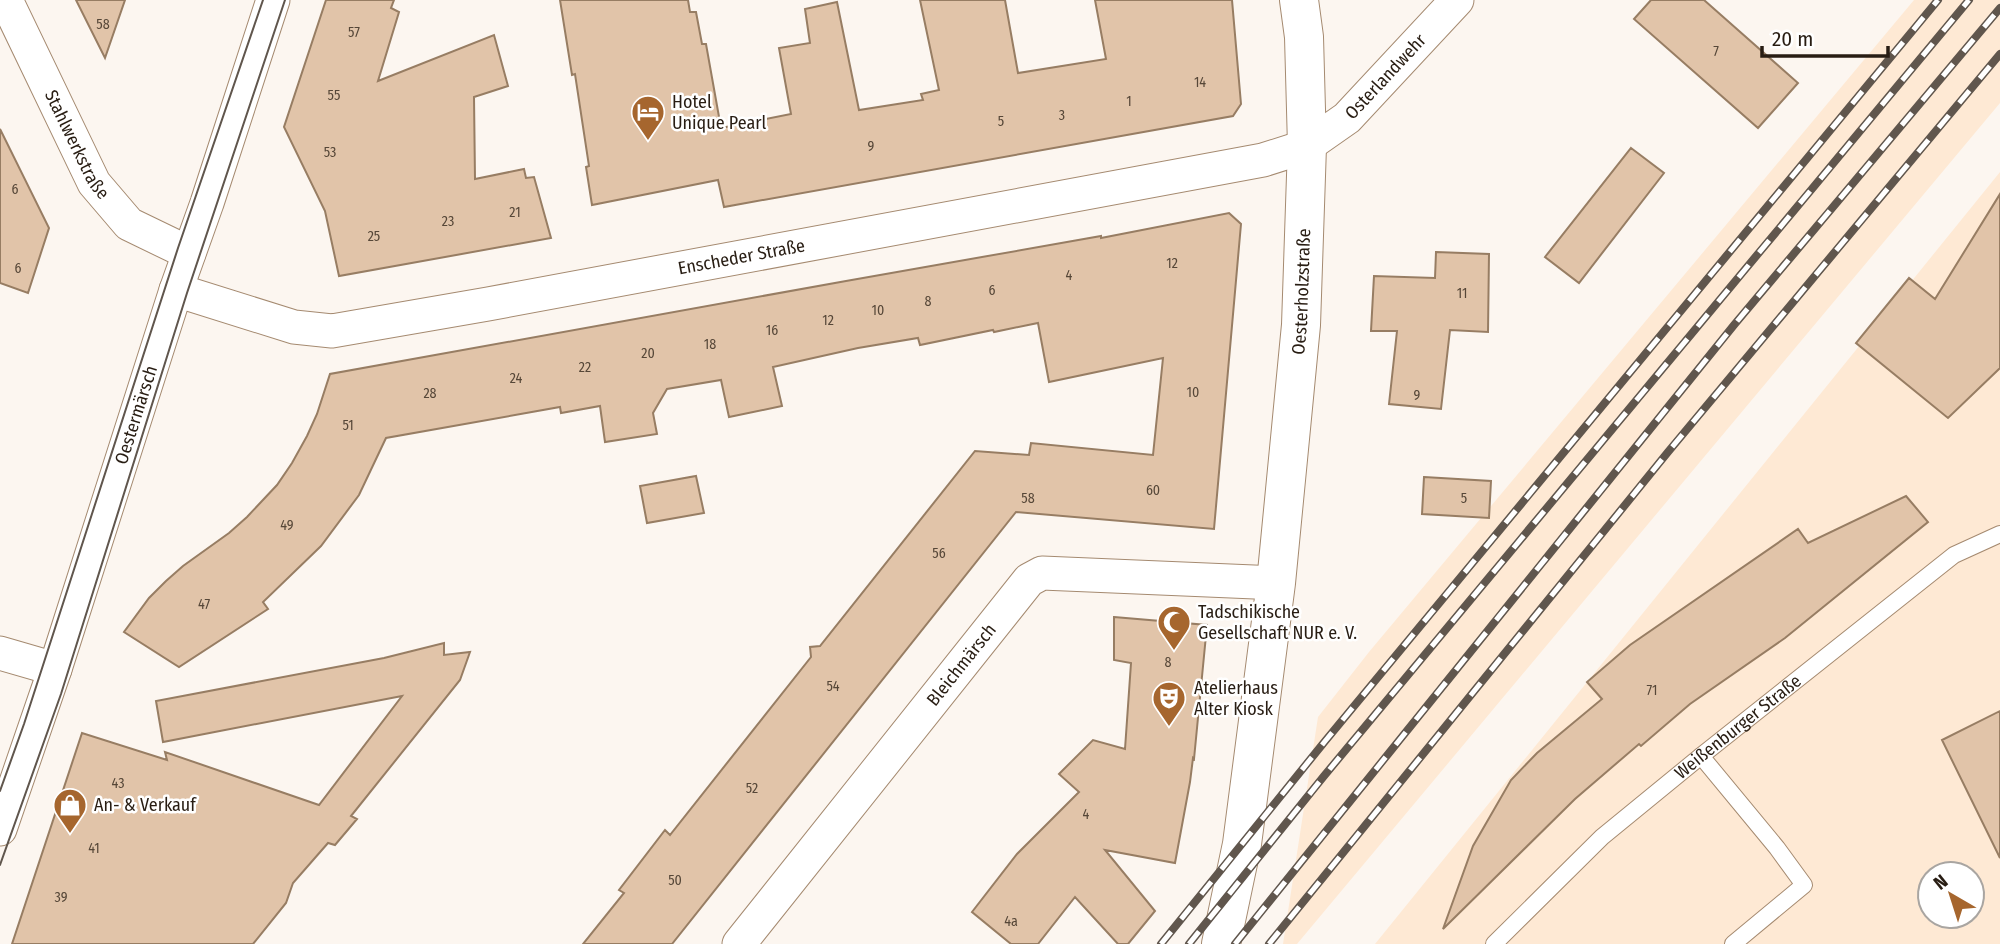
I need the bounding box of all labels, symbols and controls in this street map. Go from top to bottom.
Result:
scale bar [1762,14,1888,58]
house number: 58 [96,16,110,33]
house number: 57 [348,24,360,41]
text: 20 m [1772,26,1813,52]
street label: Osterlandwehr [1340,29,1431,124]
house number: 7 [1713,43,1719,60]
house number: 14 [1194,74,1206,91]
street label: Stahlwerkstraße [40,86,114,204]
house number: 55 [328,87,340,104]
place label: Hotel Unique Pearl [672,91,766,134]
hotel icon: Hotel Unique Pearl [629,93,667,142]
house number: 1 [1126,93,1132,110]
house number: 3 [1059,107,1065,124]
house number: 5 [998,113,1004,130]
house number: 9 [868,138,875,155]
house number: 53 [324,144,336,161]
house number: 6 [12,181,19,198]
house number: 21 [509,204,521,221]
house number: 23 [442,213,454,230]
house number: 25 [368,228,380,245]
street label: Oesterholzstraße [1287,228,1315,356]
street label: Enscheder Straße [676,234,807,279]
house number: 12 [1166,255,1178,272]
house number: 6 [15,260,22,277]
house number: 4 [1066,267,1073,284]
house number: 6 [989,282,996,299]
house number: 11 [1457,285,1467,302]
house number: 8 [925,293,932,310]
house number: 10 [872,302,884,319]
house number: 12 [822,312,834,329]
house number: 16 [766,322,778,339]
house number: 18 [704,336,716,353]
house number: 20 [641,345,655,362]
house number: 22 [579,359,591,376]
street label: Oestermärsch [110,363,162,467]
house number: 24 [510,370,523,387]
house number: 10 [1187,384,1199,401]
house number: 28 [423,385,437,402]
house number: 9 [1414,387,1421,404]
house number: 51 [342,417,354,434]
house number: 60 [1146,482,1160,499]
house number: 58 [1021,490,1035,507]
house number: 5 [1461,490,1467,507]
house number: 49 [280,517,294,534]
house number: 56 [932,545,946,562]
house number: 47 [198,596,210,613]
place label: Tadschikische Gesellschaft NUR e. V. [1198,601,1357,644]
mosque icon: Tadschikische Gesellschaft NUR e. V. [1155,603,1193,652]
street label: Bleichmärsch [922,619,1001,710]
house number: 8 [1165,654,1172,671]
street label: Weißenburger Straße [1670,670,1806,784]
place label: Atelierhaus Alter Kiosk [1194,677,1278,720]
house number: 54 [826,678,840,695]
theatre icon: Atelierhaus Alter Kiosk [1150,679,1188,728]
house number: 71 [1647,682,1657,699]
house number: 43 [112,775,124,792]
house number: 52 [746,780,758,797]
shop icon: An- & Verkauf [51,786,89,835]
place label: An- & Verkauf [94,794,197,816]
house number: 4 [1083,806,1090,823]
house number: 41 [88,840,100,857]
north arrow [1916,860,1986,930]
text: N [1929,870,1952,895]
house number: 50 [668,872,682,889]
house number: 39 [55,889,68,906]
house number: 4a [1004,913,1018,930]

